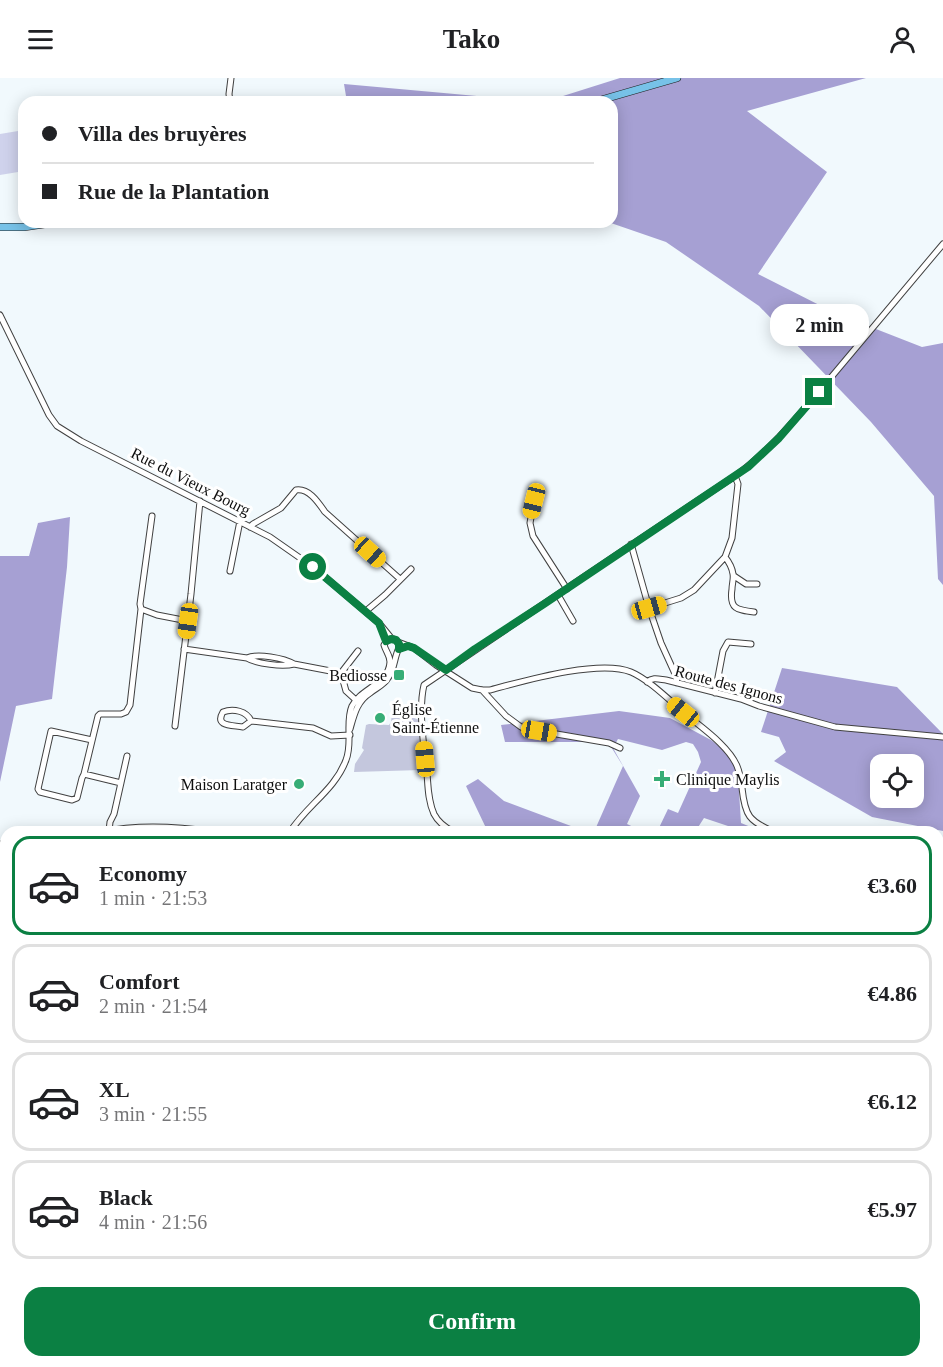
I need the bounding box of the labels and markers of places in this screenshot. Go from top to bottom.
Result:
place label: Bediosse [329,667,387,684]
marker: Bediosse [392,668,406,682]
place label: Église Saint-Étienne [392,700,479,736]
marker: Église Saint-Étienne [373,711,387,725]
marker: Clinique Maylis [653,770,671,788]
place label: Clinique Maylis [676,771,780,789]
place label: Maison Laratger [181,776,288,794]
marker: Maison Laratger [292,777,306,791]

